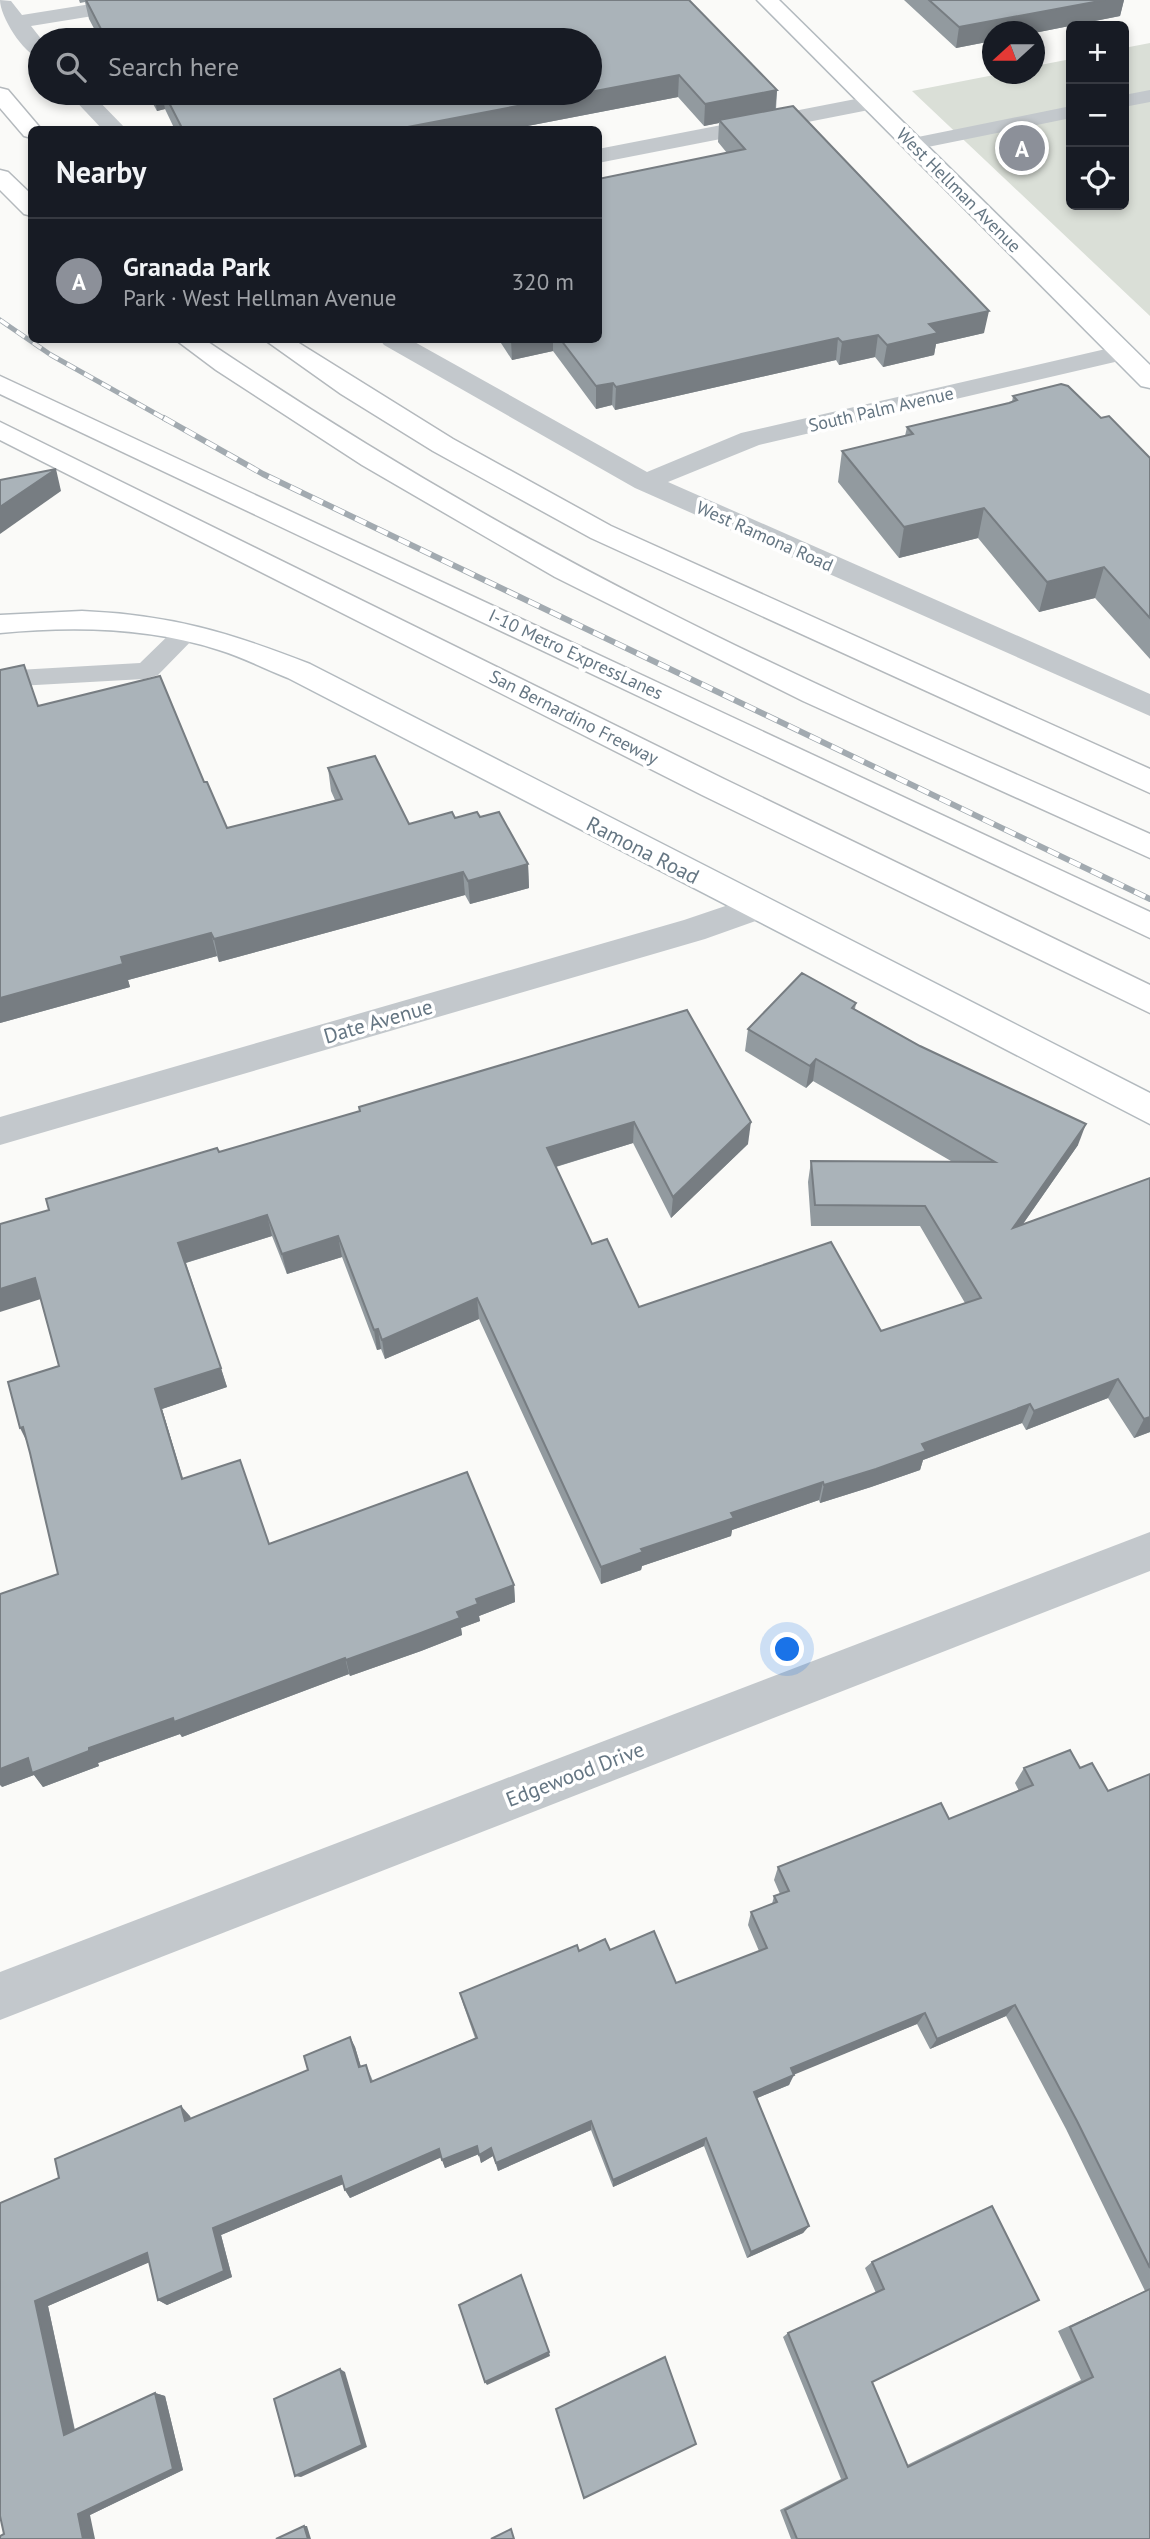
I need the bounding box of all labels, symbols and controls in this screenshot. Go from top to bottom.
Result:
north arrow [982,21,1045,84]
map controls [1066,21,1129,210]
button: + [1066,21,1129,84]
search box [28,28,602,105]
icon: search [52,48,90,86]
text: Search here [108,50,239,83]
button: − [1066,84,1129,147]
pin: A [999,122,1045,174]
street label: West Hellman Avenue [892,123,1026,257]
button: locate [1066,147,1129,210]
text: Nearby [56,152,146,191]
text: Granada Park [123,250,270,283]
text: A [72,267,86,296]
text: 320 m [512,267,574,296]
text: Park · West Hellman Avenue [123,283,396,312]
street label: South Palm Avenue [806,381,956,437]
street label: West Ramona Road [693,496,837,576]
street label: I-10 Metro ExpressLanes [485,603,667,705]
street label: San Bernardino Freeway [486,664,663,770]
street label: Ramona Road [582,810,704,890]
street label: Date Avenue [320,993,436,1049]
your location [770,1632,804,1666]
street label: Edgewood Drive [502,1735,648,1813]

